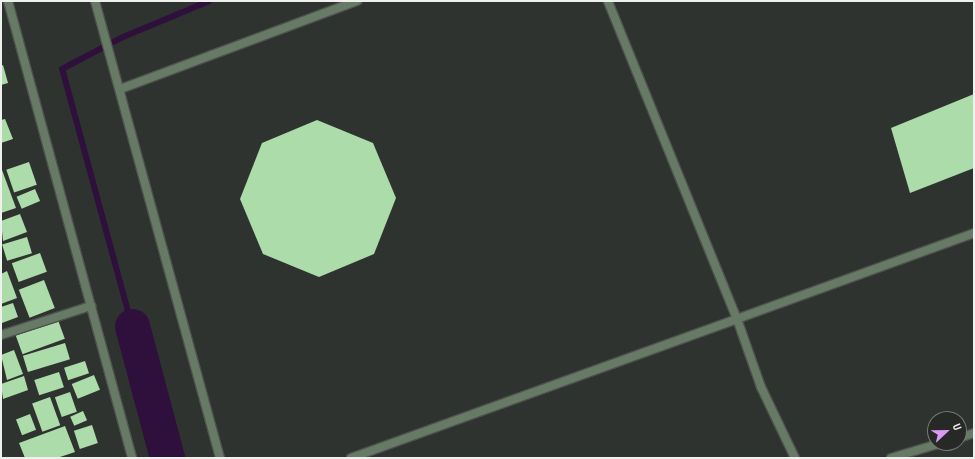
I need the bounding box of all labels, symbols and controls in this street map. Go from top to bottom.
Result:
north arrow [927,411,967,451]
text: U [950,422,965,432]

